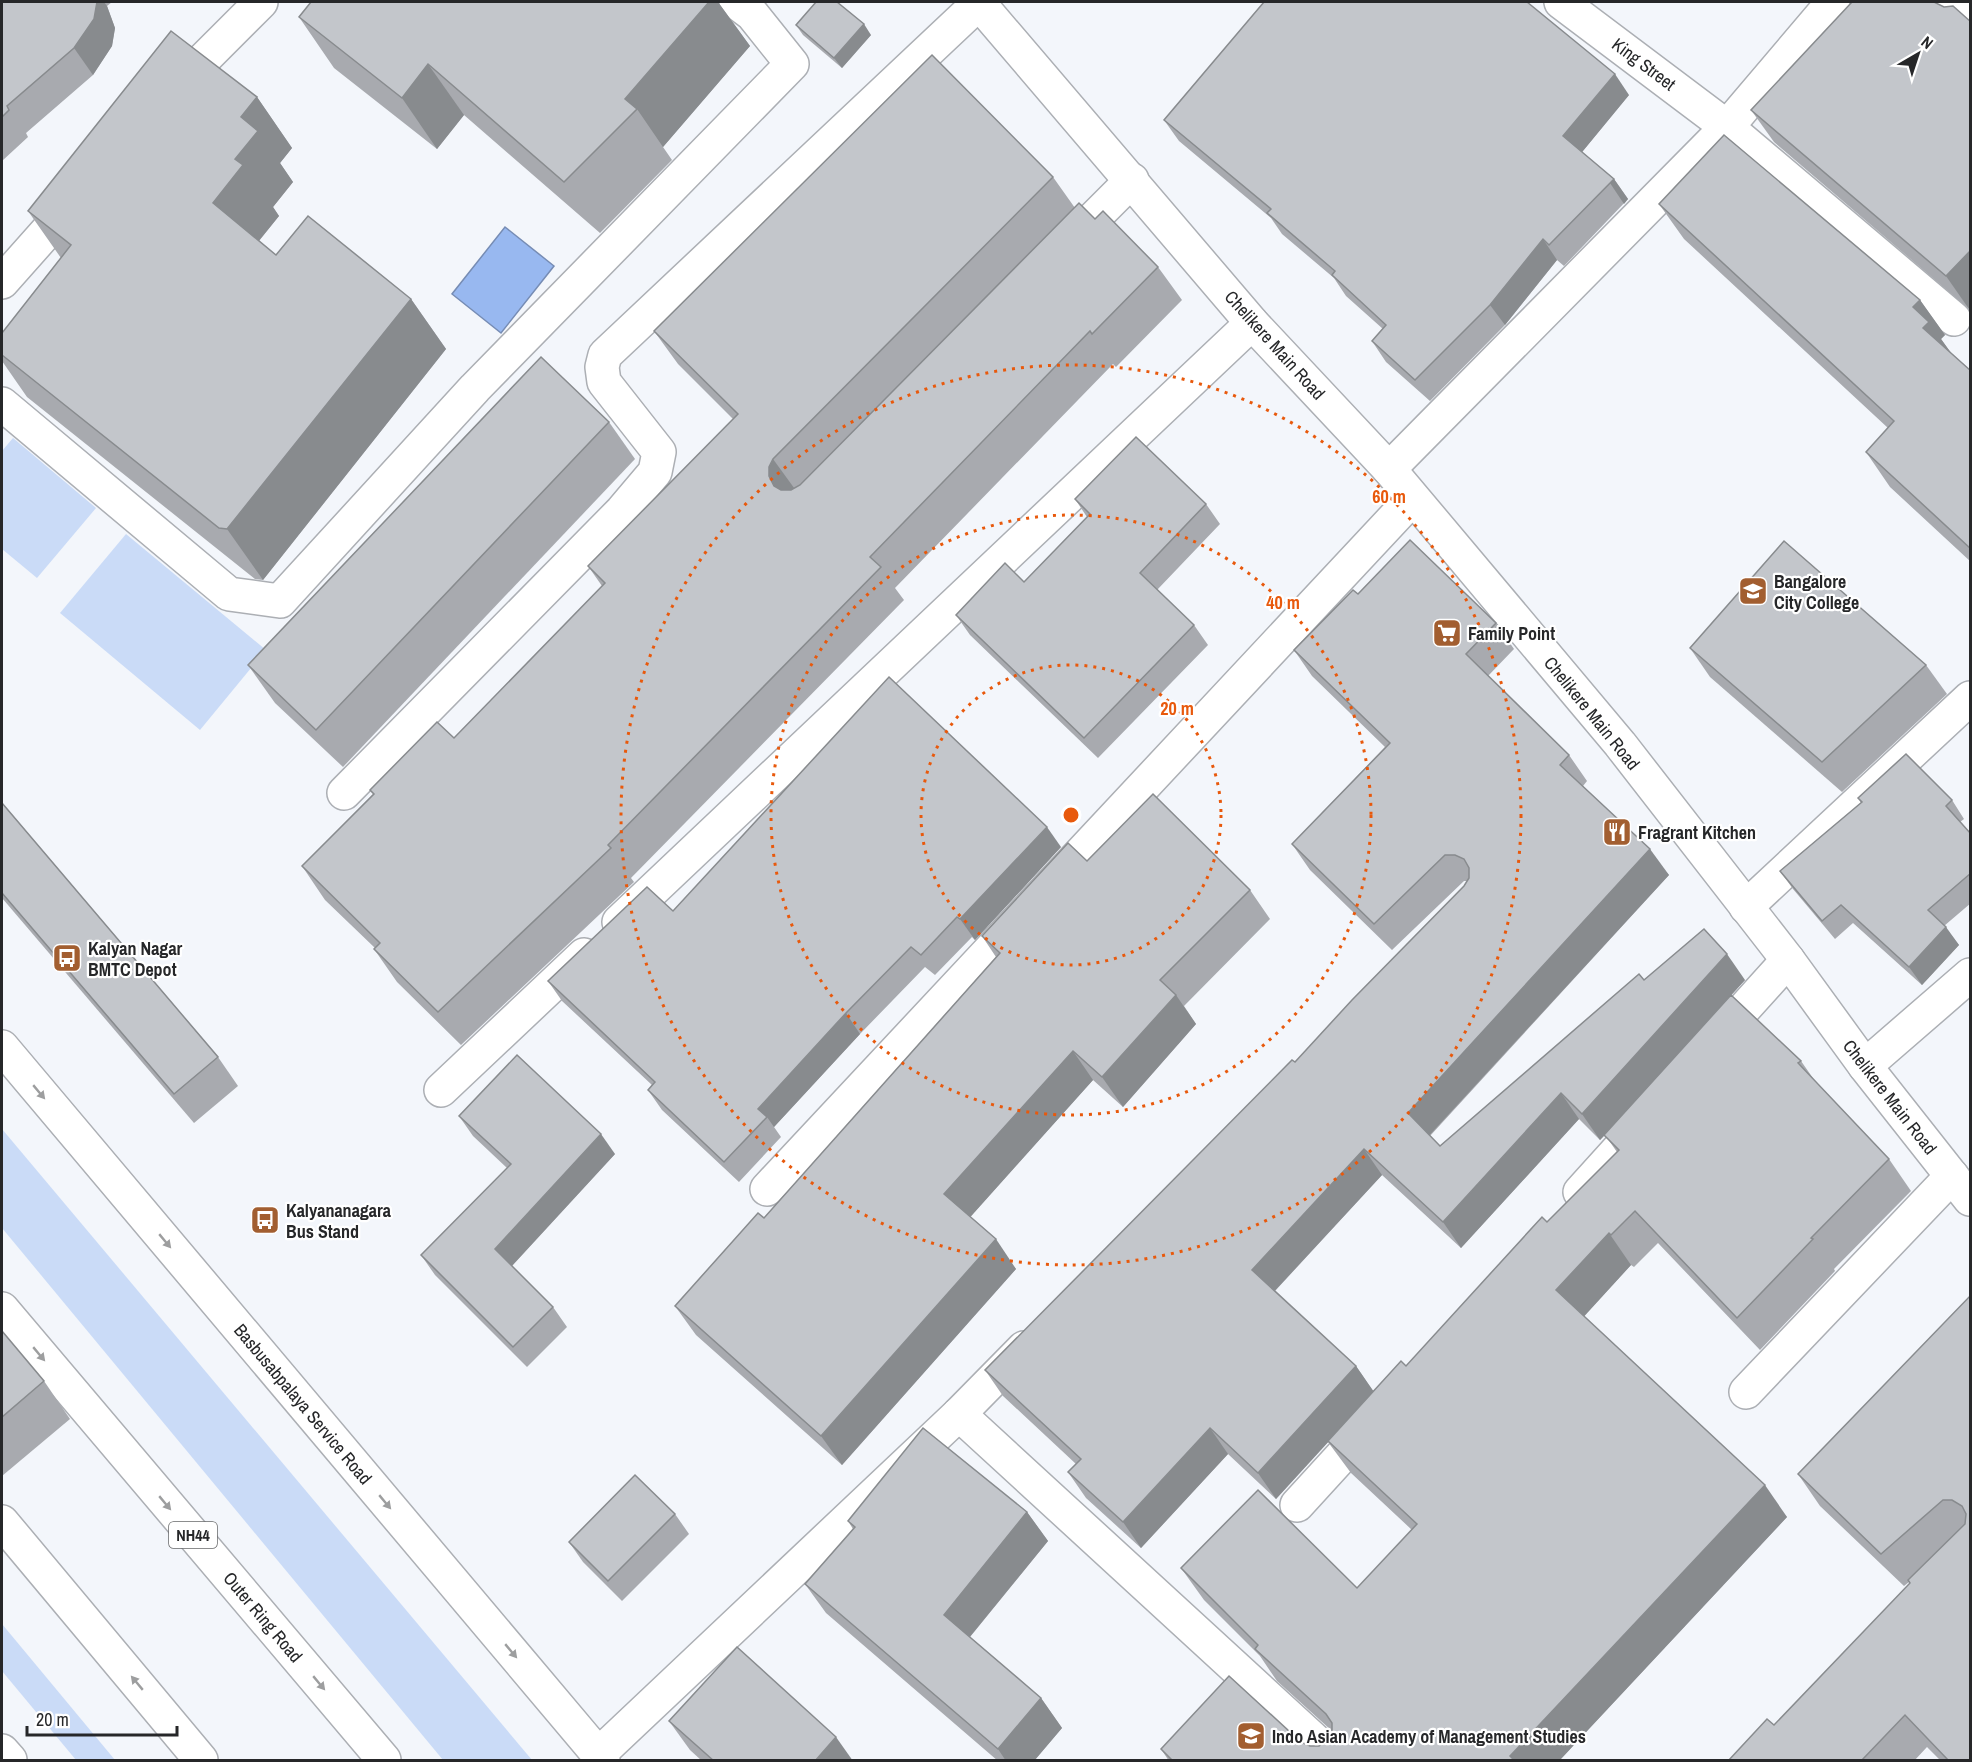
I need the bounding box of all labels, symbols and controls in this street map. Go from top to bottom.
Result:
north arrow [1888,24,1948,84]
text: N [1917,31,1938,54]
street label: King Street [1607,32,1681,96]
street label: Chelikere Main Road [1219,285,1331,405]
text: 60 m [1372,484,1406,509]
place label: Bangalore City College [1774,569,1859,615]
school or university icon: Bangalore City College [1737,575,1769,607]
text: 40 m [1266,590,1300,615]
supermarket icon: Family Point [1431,617,1463,649]
place label: Family Point [1468,621,1555,646]
street label: Chelikere Main Road [1538,651,1646,775]
text: 20 m [1160,696,1194,721]
centre of rings [1061,805,1081,825]
restaurant icon: Fragrant Kitchen [1601,816,1633,848]
place label: Fragrant Kitchen [1638,820,1756,845]
place label: Kalyan Nagar BMTC Depot [88,936,183,982]
bus stop icon: Kalyan Nagar BMTC Depot [51,942,83,974]
street label: Chelikere Main Road [1837,1034,1943,1160]
one-way arrow [32,1084,45,1099]
place label: Kalyananagara Bus Stand [286,1198,392,1244]
bus stop icon: Kalyananagara Bus Stand [249,1204,281,1236]
one-way arrow [158,1233,171,1248]
street label: Basbusabpalaya Service Road [228,1318,378,1490]
one-way arrow [33,1346,46,1362]
one-way arrow [379,1494,392,1510]
one-way arrow [159,1495,172,1511]
road number: NH44 [169,1522,217,1548]
street label: Outer Ring Road [218,1566,308,1668]
one-way arrow [504,1643,517,1658]
one-way arrow [312,1675,325,1690]
one-way arrow [131,1676,143,1691]
scale bar [27,1699,177,1737]
text: 20 m [36,1707,69,1732]
school or university icon: Indo Asian Academy of Management Studies [1235,1720,1267,1752]
place label: Indo Asian Academy of Management Studies [1272,1724,1586,1749]

